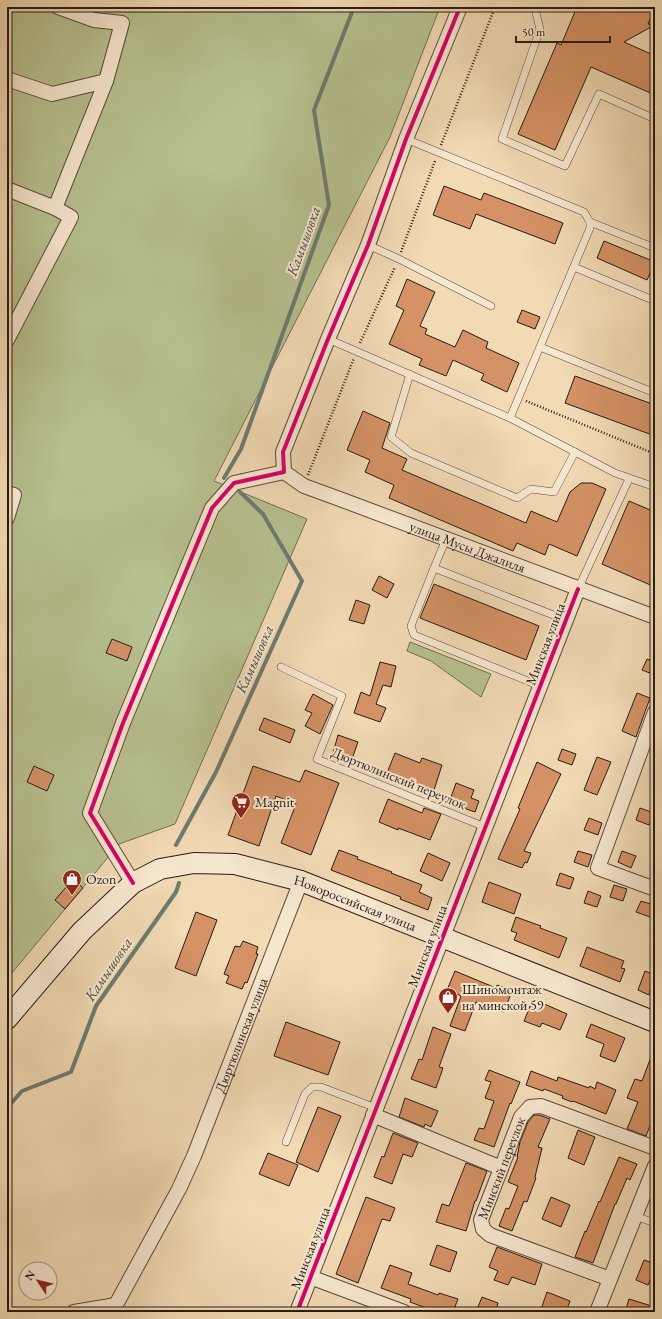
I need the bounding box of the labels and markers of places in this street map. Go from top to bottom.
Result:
supermarket icon: Magnit [230,791,252,819]
place label: Magnit [255,793,295,811]
shop icon: Ozon [61,868,83,896]
place label: Ozon [86,870,117,888]
place label: Шиномонтаж на минской 59 [462,980,544,1014]
shop icon: Шиномонтаж на минской 59 [437,986,459,1014]

